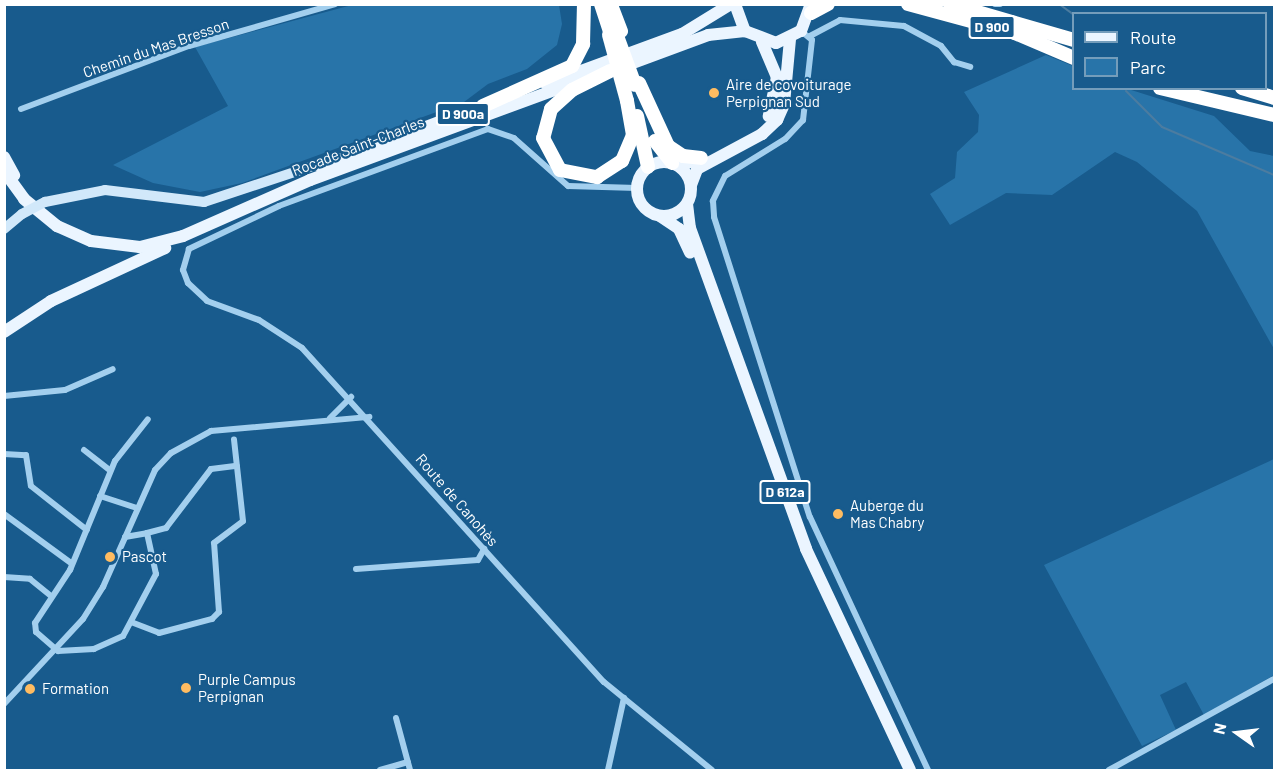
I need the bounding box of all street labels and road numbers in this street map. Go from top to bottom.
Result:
street label: Chemin du Mas Bresson [81,15,231,81]
road number: D 900 [968,16,1016,38]
road number: D 900a [434,103,492,125]
street label: Rocade Saint-Charles [289,112,427,180]
street label: Route de Canohès [412,450,502,550]
road number: D 612a [758,481,812,503]

